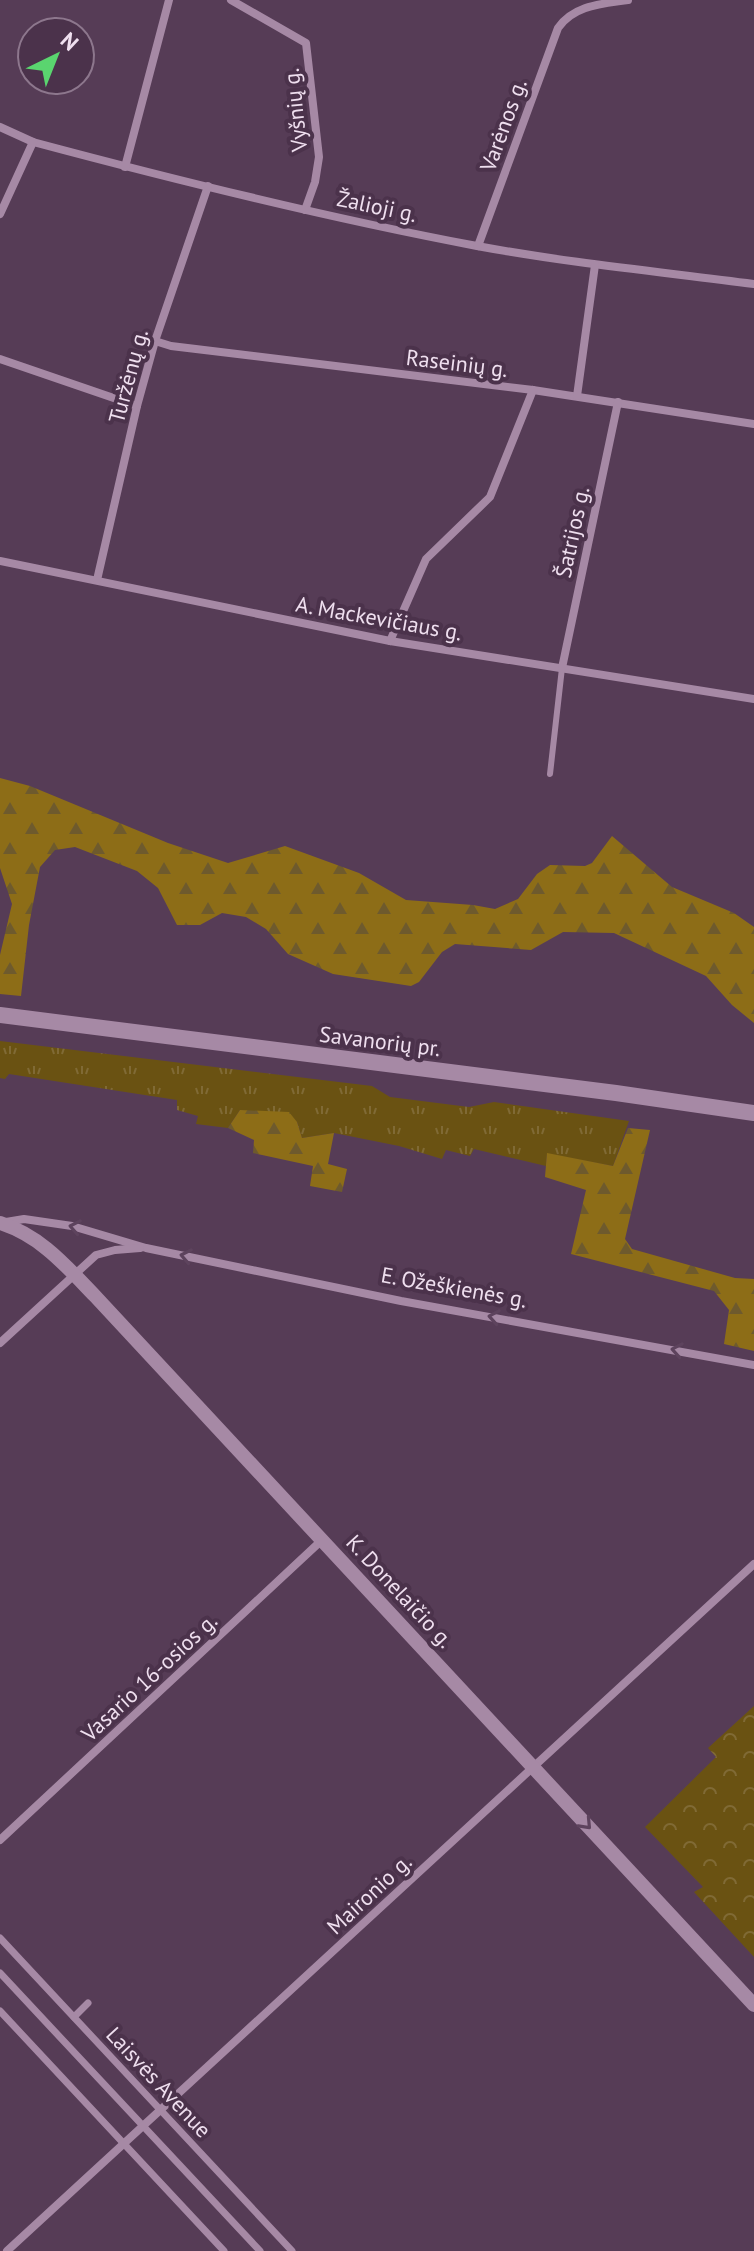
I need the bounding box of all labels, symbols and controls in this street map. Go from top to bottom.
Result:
north arrow [16,16,96,96]
text: N [55,26,84,57]
street label: Vyšnių g. [277,67,313,154]
street label: Varėnos g. [473,75,533,176]
street label: Žalioji g. [335,184,419,228]
street label: Turžėnų g. [102,326,154,426]
street label: Raseinių g. [405,343,509,383]
street label: Šatrijos g. [549,484,595,580]
street label: A. Mackevičiaus g. [294,590,464,646]
street label: Savanorių pr. [318,1020,442,1062]
one-way arrow [68,1219,82,1236]
one-way arrow [180,1248,193,1265]
street label: E. Ožeškienės g. [379,1260,529,1314]
one-way arrow [487,1310,501,1327]
one-way arrow [671,1342,684,1359]
street label: K. Donelaičio g. [340,1528,460,1654]
street label: Vasario 16-osios g. [74,1607,223,1748]
one-way arrow [577,1815,592,1829]
street label: Maironio g. [321,1848,417,1940]
street label: Laisvės Avenue [100,2021,218,2143]

